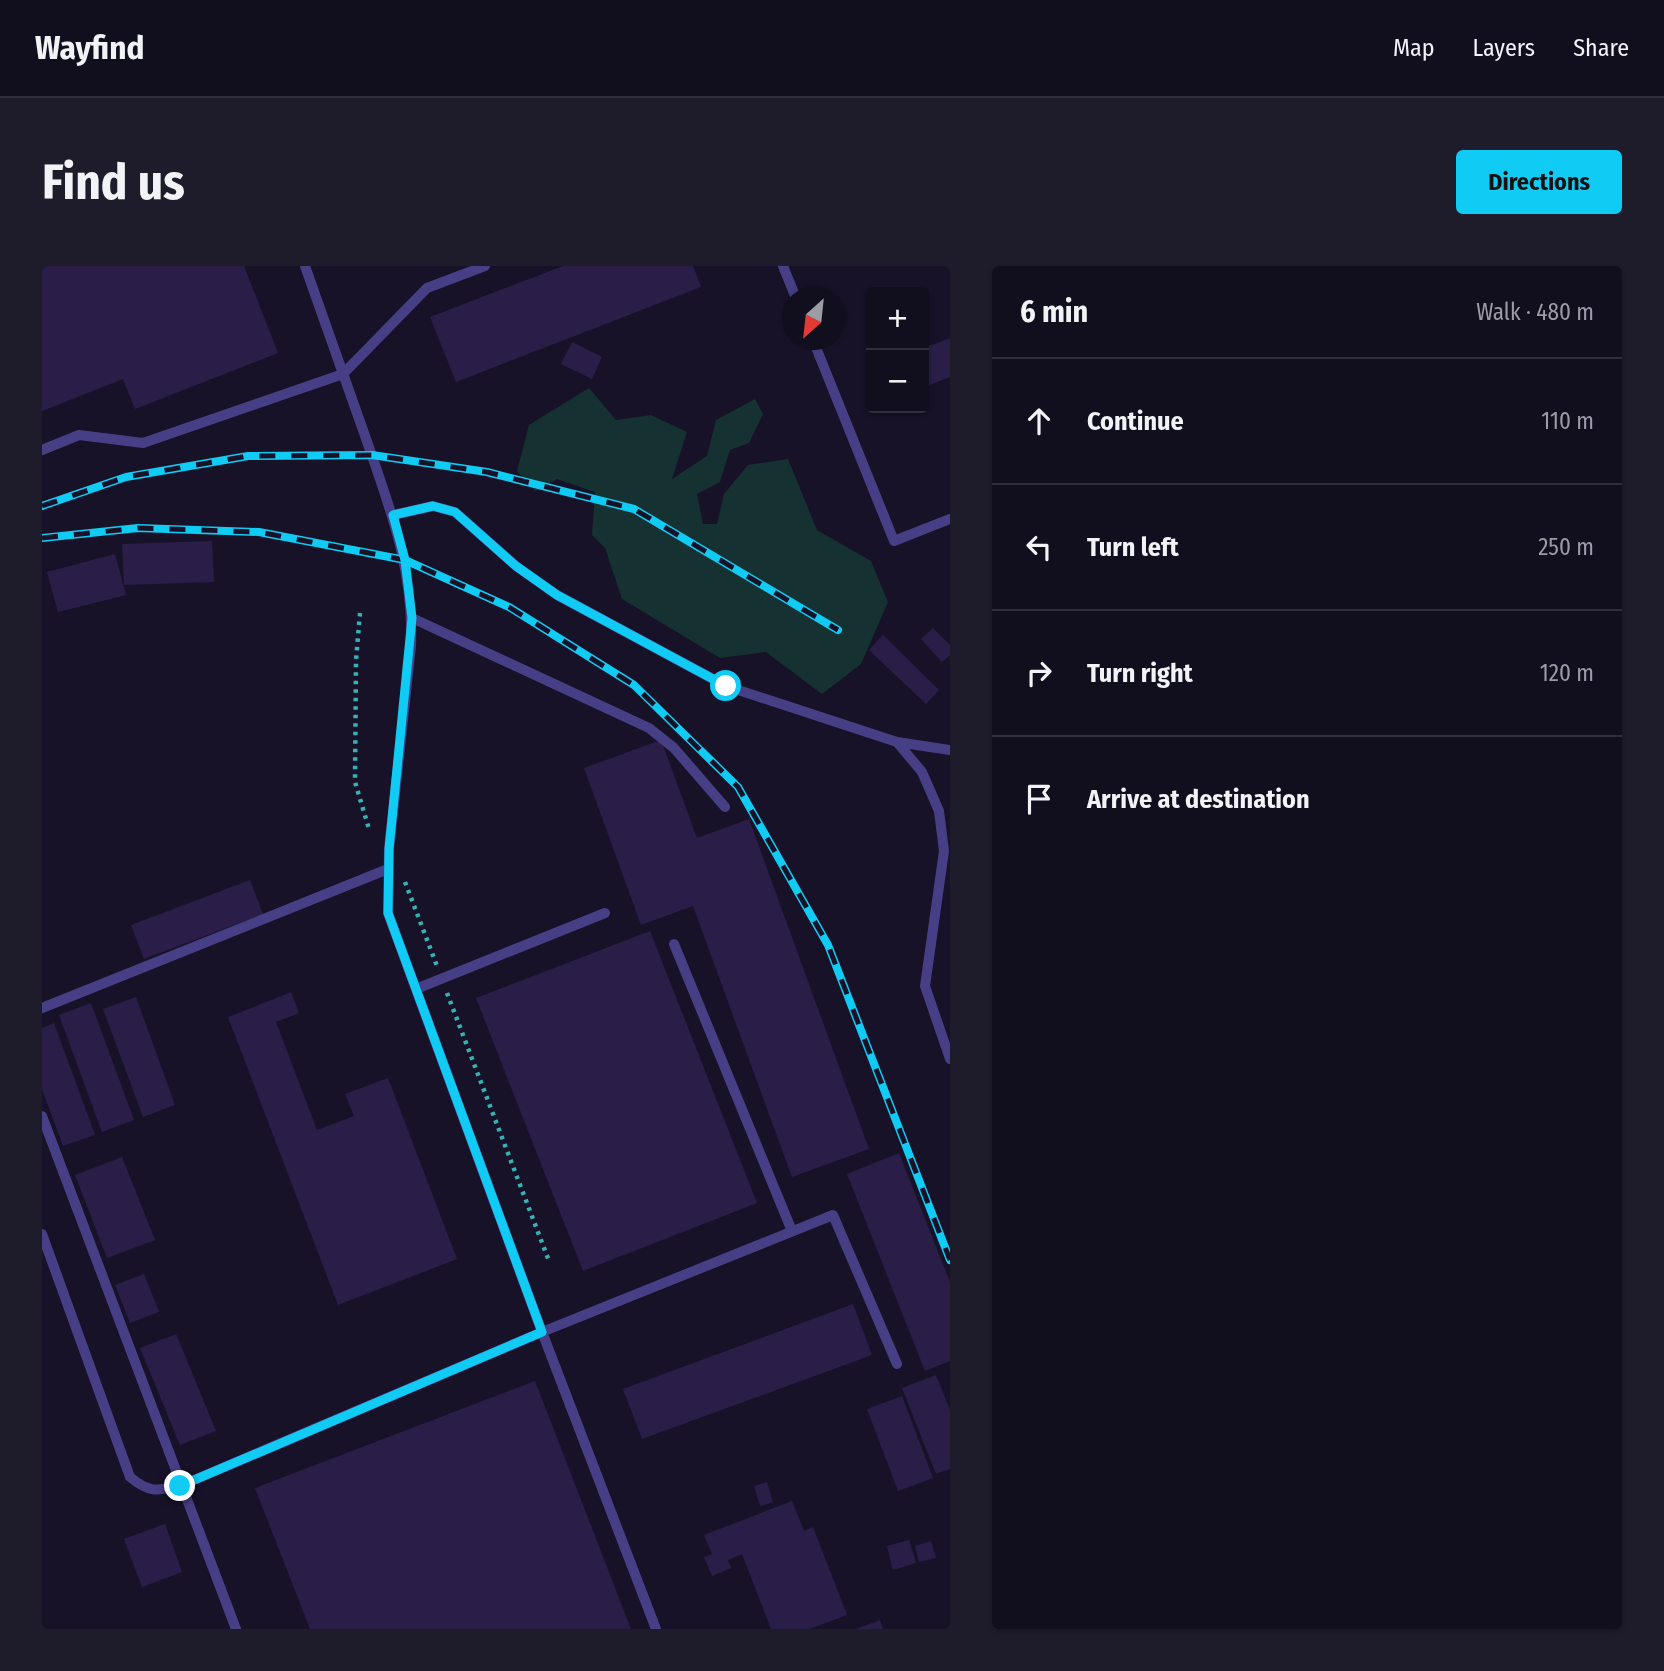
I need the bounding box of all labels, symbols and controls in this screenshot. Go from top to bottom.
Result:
text: Wayfind [35,28,144,68]
text: Map [1393,34,1435,62]
text: Layers [1473,34,1535,62]
text: Share [1573,34,1629,62]
button: Directions [1456,150,1622,214]
text: Find us [42,153,185,212]
north arrow [782,287,845,350]
map controls [866,287,929,413]
button: + [866,287,929,350]
text: 6 min [1020,294,1088,330]
text: Walk · 480 m [1476,298,1594,326]
button: − [866,350,929,413]
icon: ahead [1020,402,1058,440]
text: Continue [1087,406,1184,437]
text: 110 m [1541,407,1594,435]
icon: left [1020,528,1058,566]
text: Turn left [1087,532,1179,563]
text: 250 m [1538,533,1594,561]
icon: right [1020,654,1058,692]
text: Turn right [1087,658,1193,689]
text: 120 m [1540,659,1594,687]
route start [710,670,741,701]
icon: arrive [1020,780,1058,818]
text: Arrive at destination [1087,784,1310,815]
route end [164,1470,195,1501]

